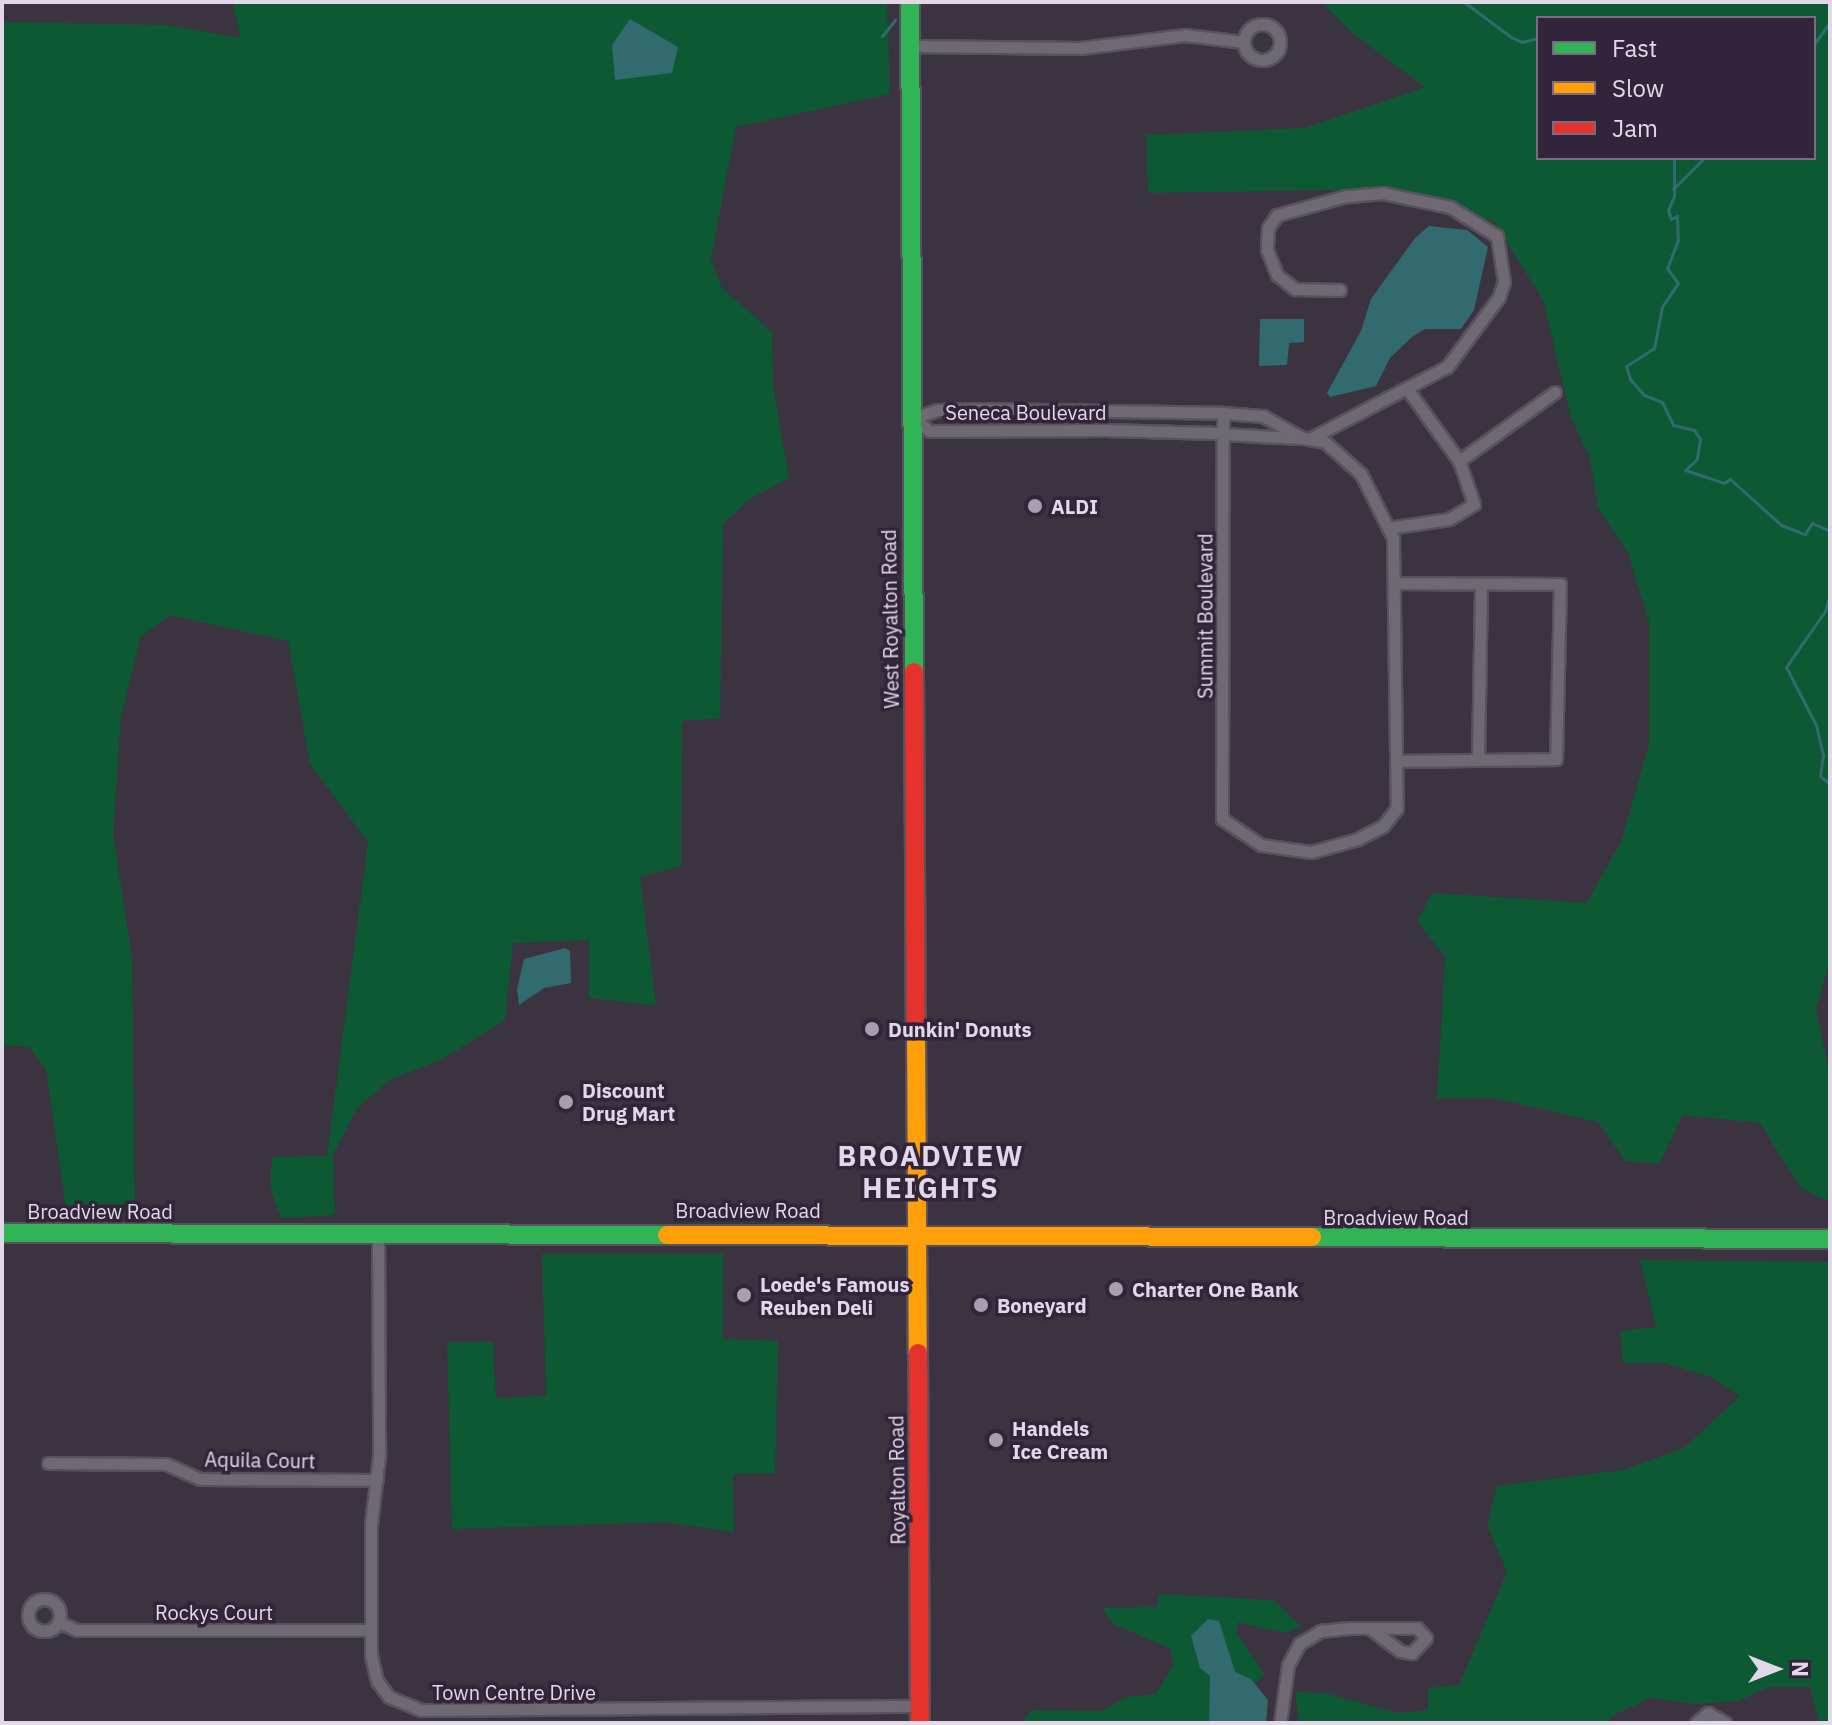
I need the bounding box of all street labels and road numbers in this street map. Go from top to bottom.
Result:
street label: Seneca Boulevard [945,400,1107,424]
street label: West Royalton Road [876,529,904,709]
street label: Summit Boulevard [1193,533,1217,699]
street label: Broadview Road [675,1198,821,1222]
street label: Broadview Road [27,1199,173,1223]
street label: Broadview Road [1323,1205,1469,1229]
street label: Royalton Road [884,1415,910,1545]
street label: Aquila Court [204,1447,316,1473]
street label: Rockys Court [155,1600,273,1624]
street label: Town Centre Drive [432,1680,596,1704]

